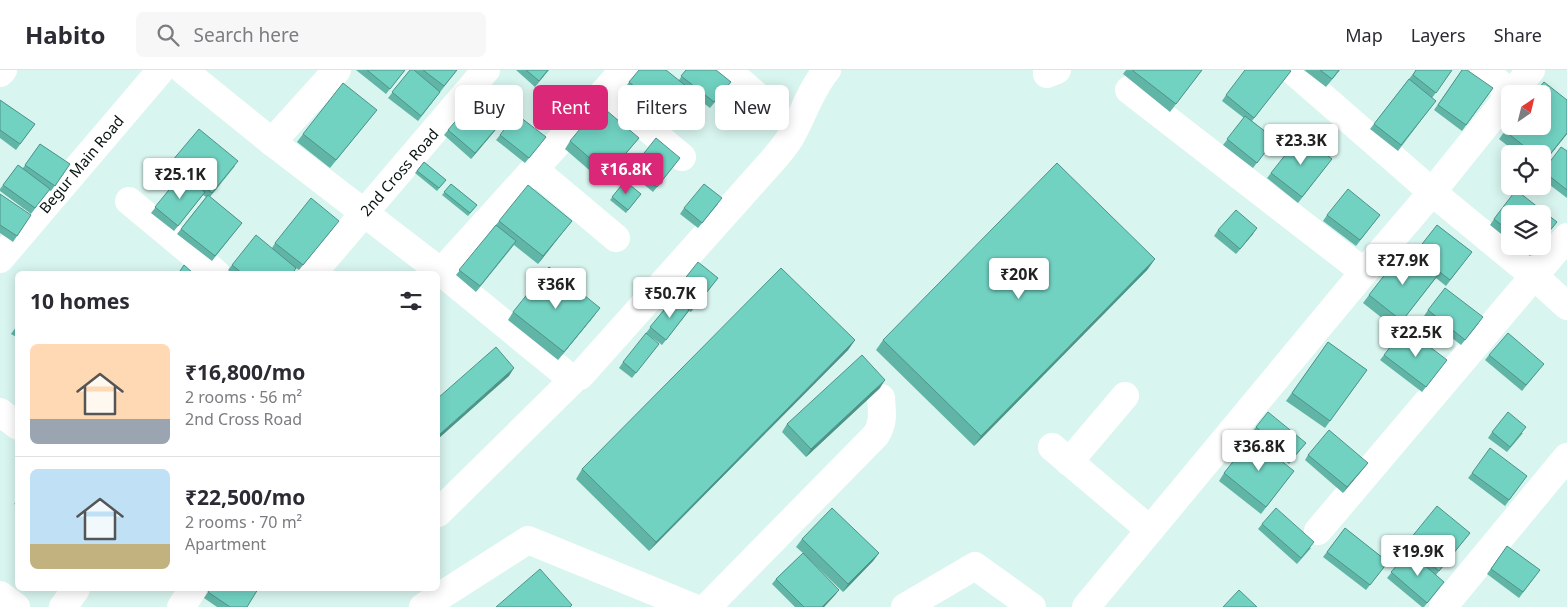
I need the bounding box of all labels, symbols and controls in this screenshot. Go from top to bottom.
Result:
search box [136,12,486,57]
text: Habito [25,18,106,51]
icon: search [154,21,182,49]
text: Search here [194,22,299,48]
text: Map [1345,23,1383,47]
text: Layers [1411,23,1466,47]
text: Share [1494,23,1542,47]
chip: Buy [455,85,523,130]
chip: Rent [533,85,608,130]
chip: Filters [618,85,705,130]
chip: New [715,85,789,130]
north arrow [1501,85,1551,135]
map controls [1501,85,1551,255]
street label: Begur Main Road [34,111,128,217]
street label: 2nd Cross Road [355,124,443,220]
pin: ₹23.3K [1260,124,1342,166]
text: ₹23.3K [1275,129,1327,151]
button: locate [1501,145,1551,195]
pin: ₹16.8K [585,152,667,195]
pin: ₹25.1K [139,158,221,200]
text: ₹16.8K [600,158,652,180]
text: ₹25.1K [154,163,206,185]
button: layers [1501,205,1551,255]
pin: ₹27.9K [1362,244,1444,286]
text: ₹27.9K [1377,249,1429,271]
pin: ₹20K [989,258,1049,300]
text: ₹20K [1000,263,1038,285]
pin: ₹36K [526,268,586,310]
text: ₹36K [537,273,575,295]
pin: ₹50.7K [629,276,711,319]
text: ₹50.7K [644,282,696,304]
text: 10 homes [30,287,130,315]
icon: filters [397,287,425,315]
pin: ₹22.5K [1375,316,1457,358]
text: ₹22.5K [1390,321,1442,343]
text: ₹16,800/mo [185,358,305,386]
icon: home [70,364,130,424]
text: 2 rooms · 56 m² [185,386,302,408]
text: 2nd Cross Road [185,408,302,430]
pin: ₹36.8K [1218,430,1300,472]
text: ₹36.8K [1233,435,1285,457]
text: ₹22,500/mo [185,483,305,511]
icon: home [70,489,130,549]
text: 2 rooms · 70 m² [185,511,302,533]
text: Apartment [185,533,266,555]
pin: ₹19.9K [1377,534,1459,577]
text: ₹19.9K [1392,540,1444,562]

